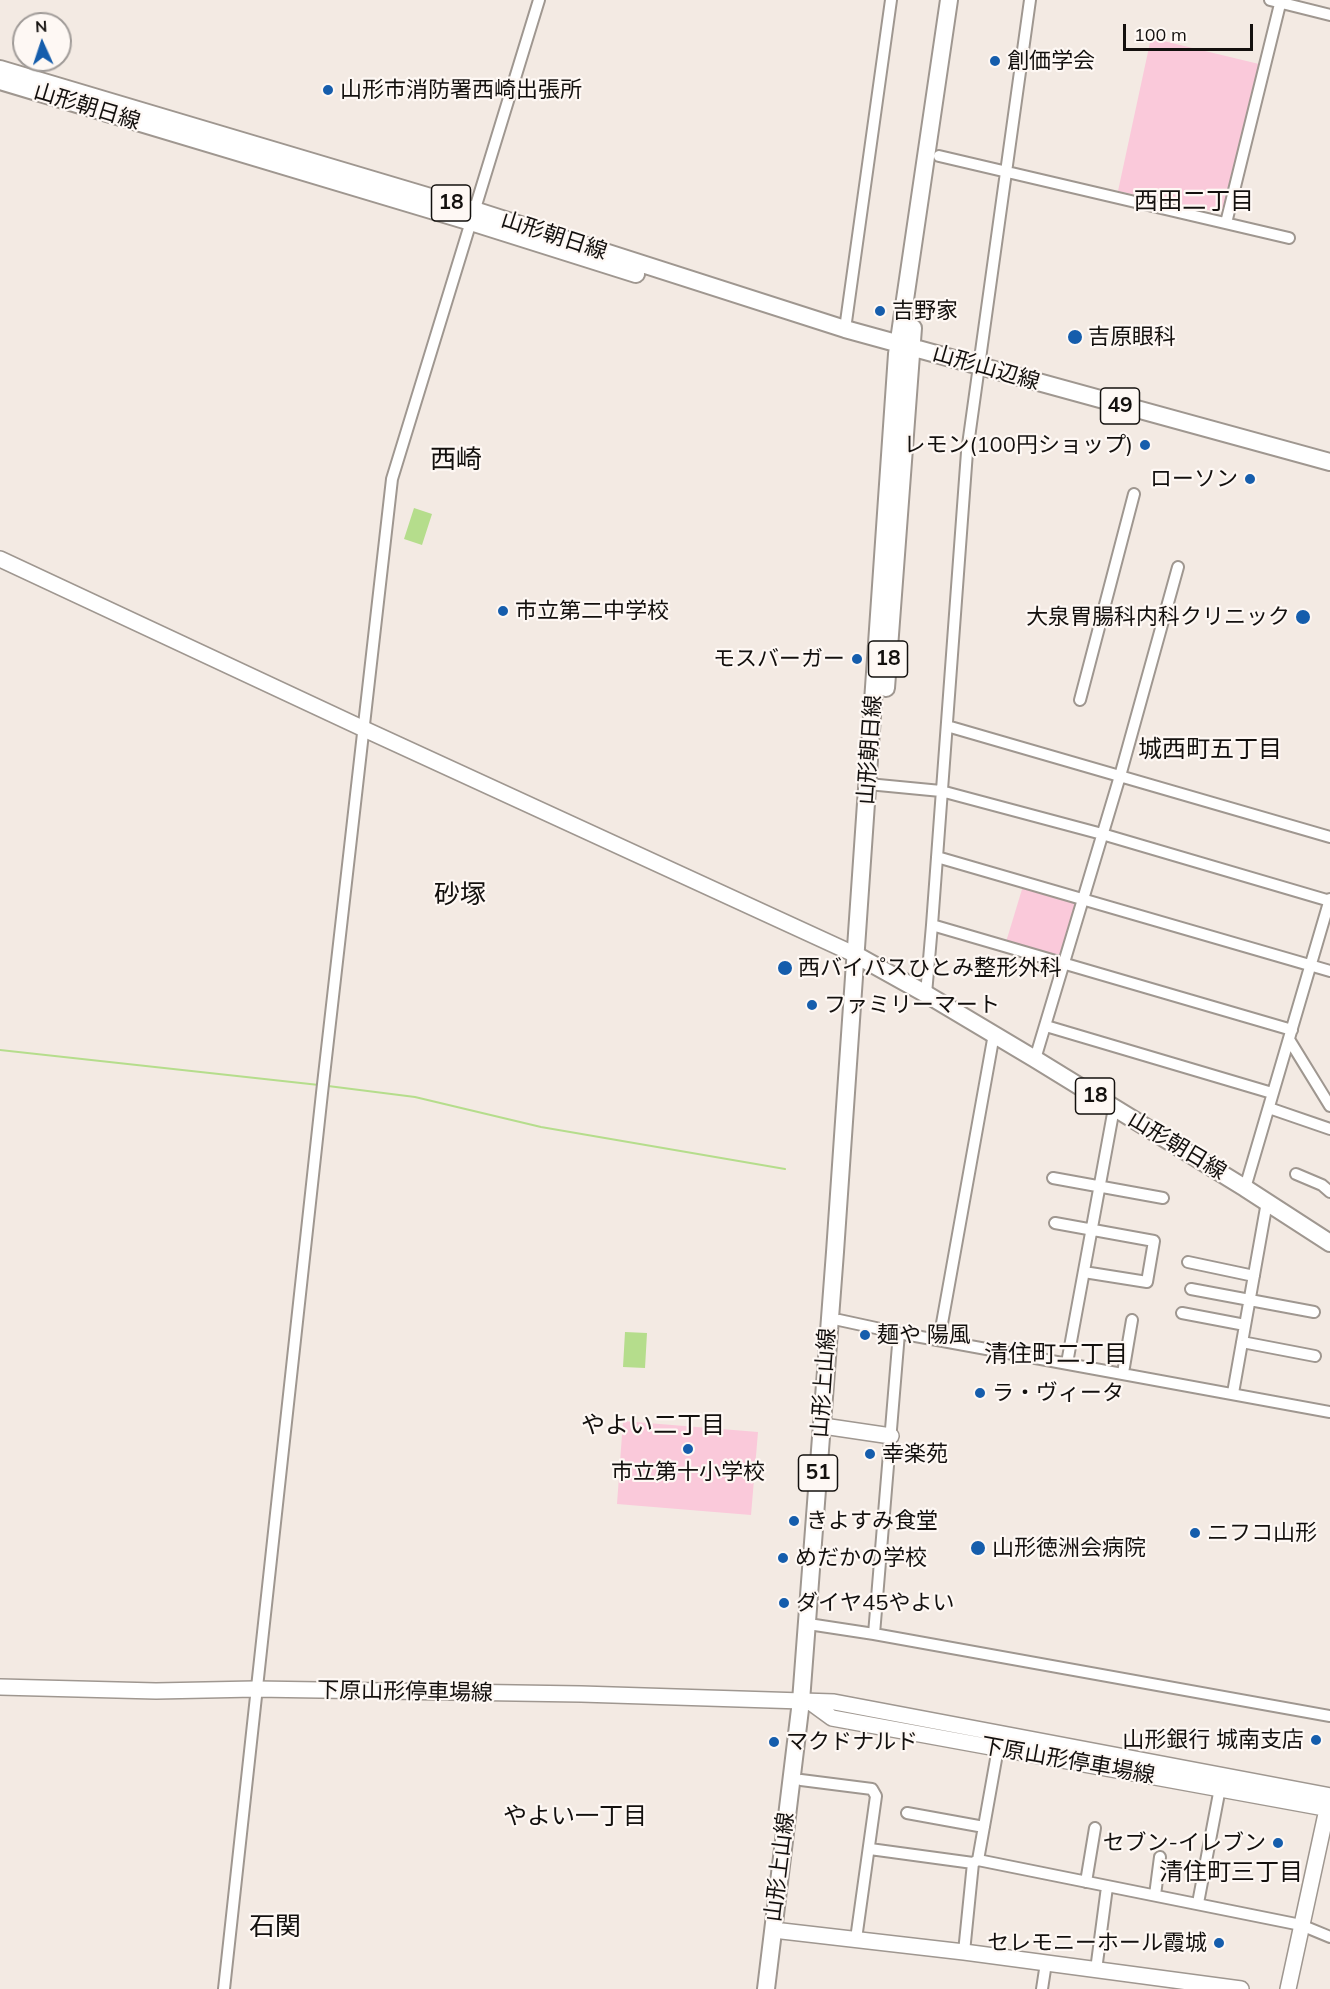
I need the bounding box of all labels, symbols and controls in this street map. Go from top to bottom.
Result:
north arrow [12,12,72,72]
scale bar [1126,12,1256,50]
text: N [35,16,48,36]
text: 100 m [1134,23,1187,46]
place label: 創価学会 [1007,48,1095,74]
marker: 創価学会 [988,54,1002,68]
place label: 山形市消防署西崎出張所 [340,77,582,103]
street label: 山形朝日線 [31,78,143,136]
marker: 山形市消防署西崎出張所 [321,83,335,97]
road number: 18 [432,185,470,221]
district label: 西田二丁目 [1134,188,1254,216]
street label: 山形朝日線 [498,206,610,266]
place label: 吉野家 [892,298,958,324]
marker: 吉野家 [873,304,887,318]
place label: 吉原眼科 [1088,324,1176,350]
marker: 吉原眼科 [1066,328,1084,346]
street label: 山形山辺線 [929,340,1043,396]
road number: 49 [1100,388,1140,424]
place label: レモン(100円ショップ) [903,432,1133,458]
marker: レモン(100円ショップ) [1138,438,1152,452]
district label: 西崎 [430,444,482,476]
place label: ローソン [1150,466,1238,492]
marker: ローソン [1243,472,1257,486]
place label: 市立第二中学校 [515,598,669,624]
marker: 市立第二中学校 [496,604,510,618]
place label: 大泉胃腸科内科クリニック [1026,604,1290,630]
marker: 大泉胃腸科内科クリニック [1294,608,1312,626]
road number: 18 [868,641,908,677]
place label: モスバーガー [713,646,845,672]
marker: モスバーガー [850,652,864,666]
street label: 山形朝日線 [853,694,887,806]
district label: 城西町五丁目 [1138,736,1282,764]
district label: 砂塚 [434,879,486,911]
place label: 西バイパスひとみ整形外科 [798,955,1062,981]
marker: 西バイパスひとみ整形外科 [776,959,794,977]
place label: ファミリーマート [824,992,1000,1018]
marker: ファミリーマート [805,998,819,1012]
road number: 18 [1076,1078,1114,1114]
street label: 山形朝日線 [1123,1106,1231,1186]
place label: 麺や 陽風 [877,1322,971,1348]
street label: 山形上山線 [807,1327,841,1439]
marker: 麺や 陽風 [858,1328,872,1342]
district label: 清住町二丁目 [984,1341,1128,1369]
place label: ラ・ヴィータ [992,1380,1124,1406]
marker: ラ・ヴィータ [973,1386,987,1400]
district label: やよい二丁目 [581,1412,725,1440]
place label: 幸楽苑 [882,1441,948,1467]
marker: 市立第十小学校 [681,1442,695,1456]
marker: 幸楽苑 [863,1447,877,1461]
road number: 51 [798,1455,838,1491]
place label: 市立第十小学校 [611,1459,765,1485]
place label: きよすみ食堂 [806,1508,938,1534]
marker: きよすみ食堂 [787,1514,801,1528]
place label: ニフコ山形 [1207,1520,1317,1546]
marker: ニフコ山形 [1188,1526,1202,1540]
place label: 山形徳洲会病院 [992,1535,1146,1561]
marker: 山形徳洲会病院 [969,1539,987,1557]
place label: めだかの学校 [795,1545,927,1571]
marker: めだかの学校 [776,1551,790,1565]
place label: ダイヤ45やよい [796,1590,954,1616]
marker: ダイヤ45やよい [777,1596,791,1610]
street label: 下原山形停車場線 [317,1677,493,1707]
place label: 山形銀行 城南支店 [1122,1727,1304,1753]
place label: マクドナルド [786,1729,918,1755]
street label: 下原山形停車場線 [979,1733,1157,1789]
marker: 山形銀行 城南支店 [1309,1733,1323,1747]
marker: マクドナルド [767,1735,781,1749]
district label: やよい一丁目 [503,1803,647,1831]
street label: 山形上山線 [760,1811,800,1923]
place label: セブン-イレブン [1103,1830,1266,1856]
marker: セブン-イレブン [1271,1836,1285,1850]
district label: 清住町三丁目 [1159,1859,1303,1887]
district label: 石関 [249,1911,301,1943]
place label: セレモニーホール霞城 [987,1930,1207,1956]
marker: セレモニーホール霞城 [1212,1936,1226,1950]

